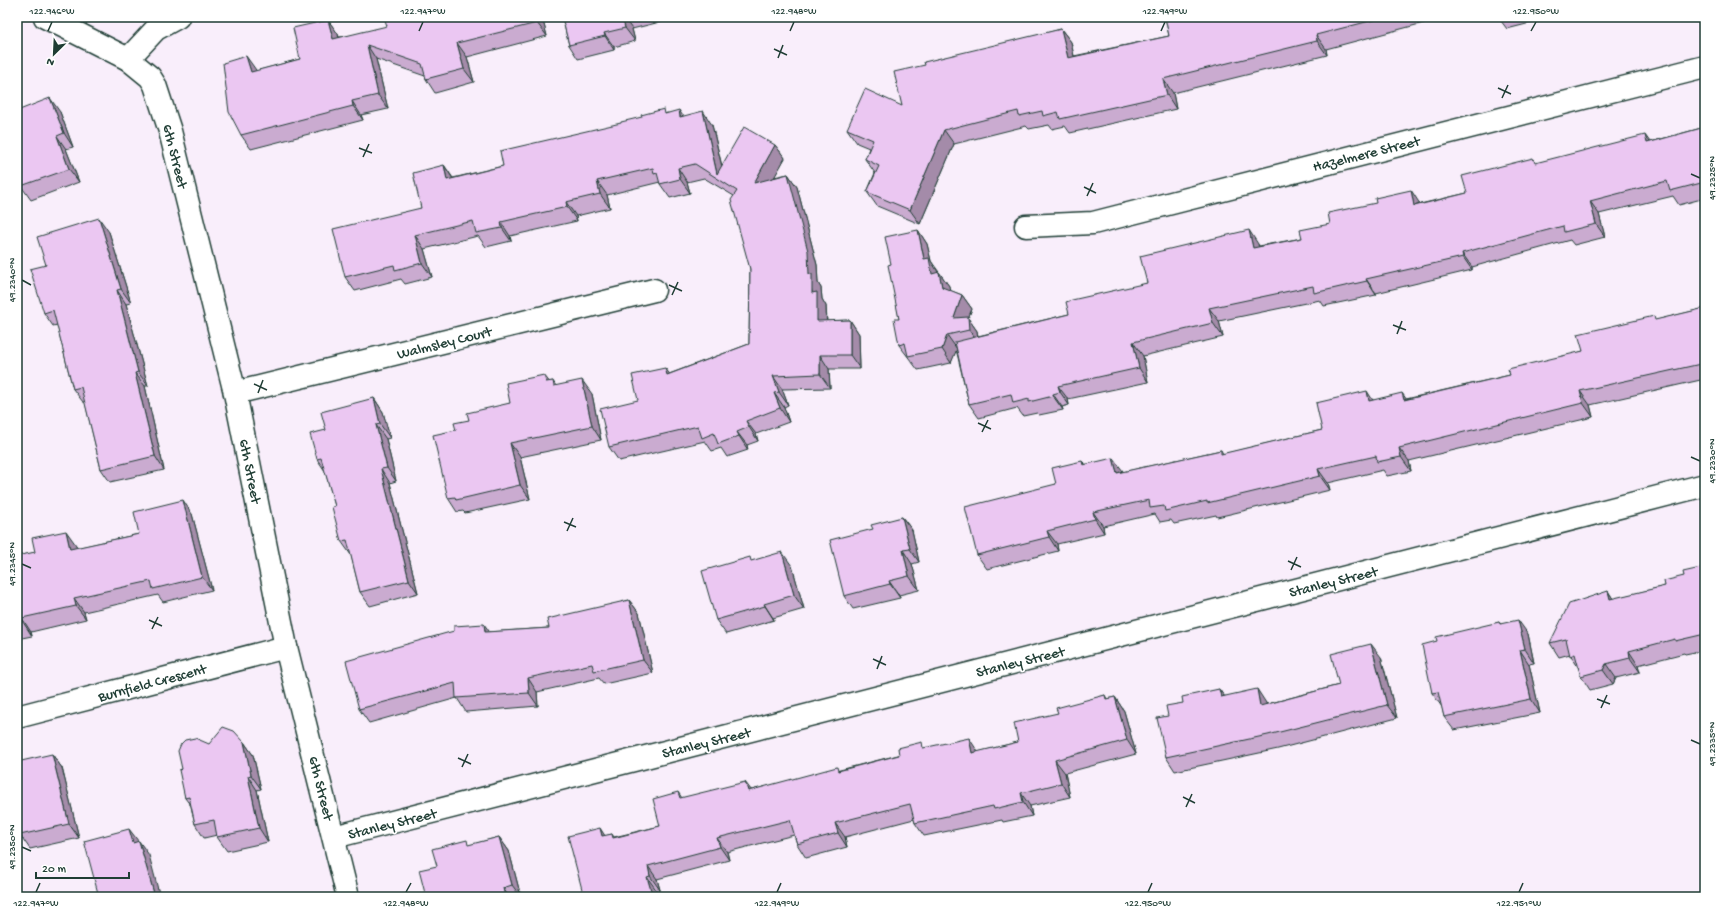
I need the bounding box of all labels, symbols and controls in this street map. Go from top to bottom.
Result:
text: 122.946°W [29,6,75,18]
text: 122.947°W [400,6,446,18]
text: 122.948°W [770,6,817,18]
text: 122.949°W [1142,6,1188,18]
text: 122.950°W [1512,6,1559,18]
north arrow [34,34,74,74]
text: N [45,54,56,68]
street label: 6th Street [157,123,191,192]
street label: Hazelmere Street [1311,133,1424,177]
text: 49.2325°N [1707,155,1719,200]
text: 49.2340°N [7,257,19,302]
street label: Walmsley Court [395,323,496,364]
street label: 6th Street [234,438,264,507]
text: 49.2330°N [1707,438,1719,483]
text: 49.2345°N [7,542,19,586]
street label: Stanley Street [1287,563,1381,603]
street label: Stanley Street [974,643,1068,683]
street label: Burnfield Crescent [96,660,210,707]
text: 49.2335°N [1707,721,1719,766]
street label: Stanley Street [660,724,754,764]
street label: 6th Street [303,755,337,824]
street label: Stanley Street [346,805,440,845]
text: 49.2350°N [7,824,19,869]
scale bar [36,854,129,880]
text: 20 m [42,863,67,877]
text: 122.947°W [13,898,59,910]
text: 122.948°W [382,898,429,910]
text: 122.949°W [754,898,800,910]
text: 122.950°W [1124,898,1171,910]
text: 122.951°W [1496,898,1542,910]

